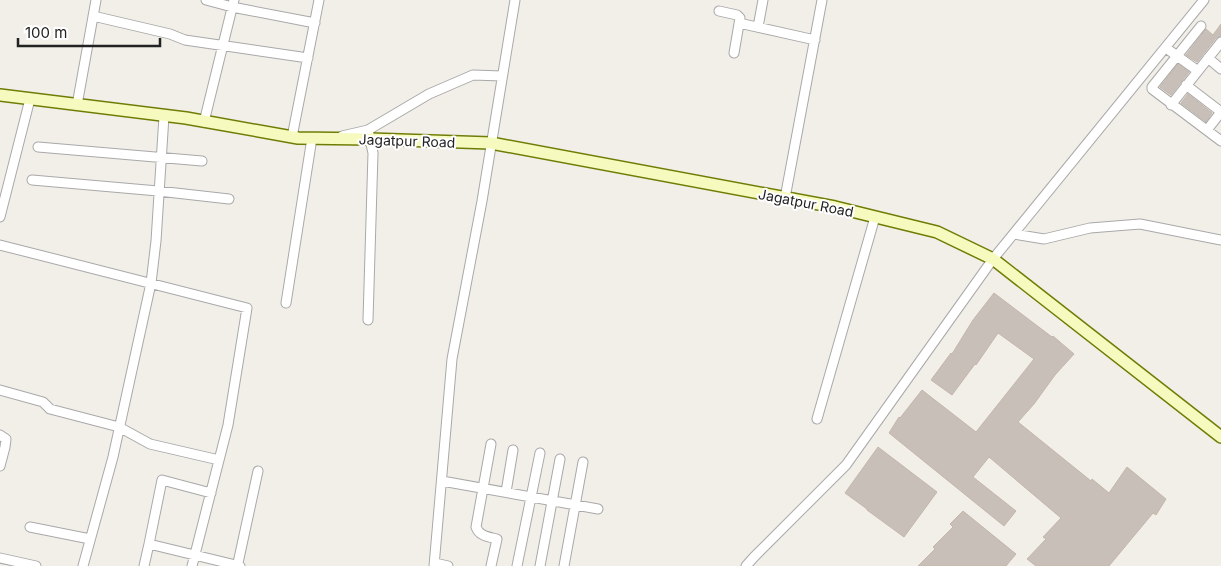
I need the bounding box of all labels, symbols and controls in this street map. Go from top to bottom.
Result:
scale bar [18,15,160,47]
text: 100 m [25,23,67,42]
street label: Jagatpur Road [358,130,456,151]
street label: Jagatpur Road [757,185,855,220]

